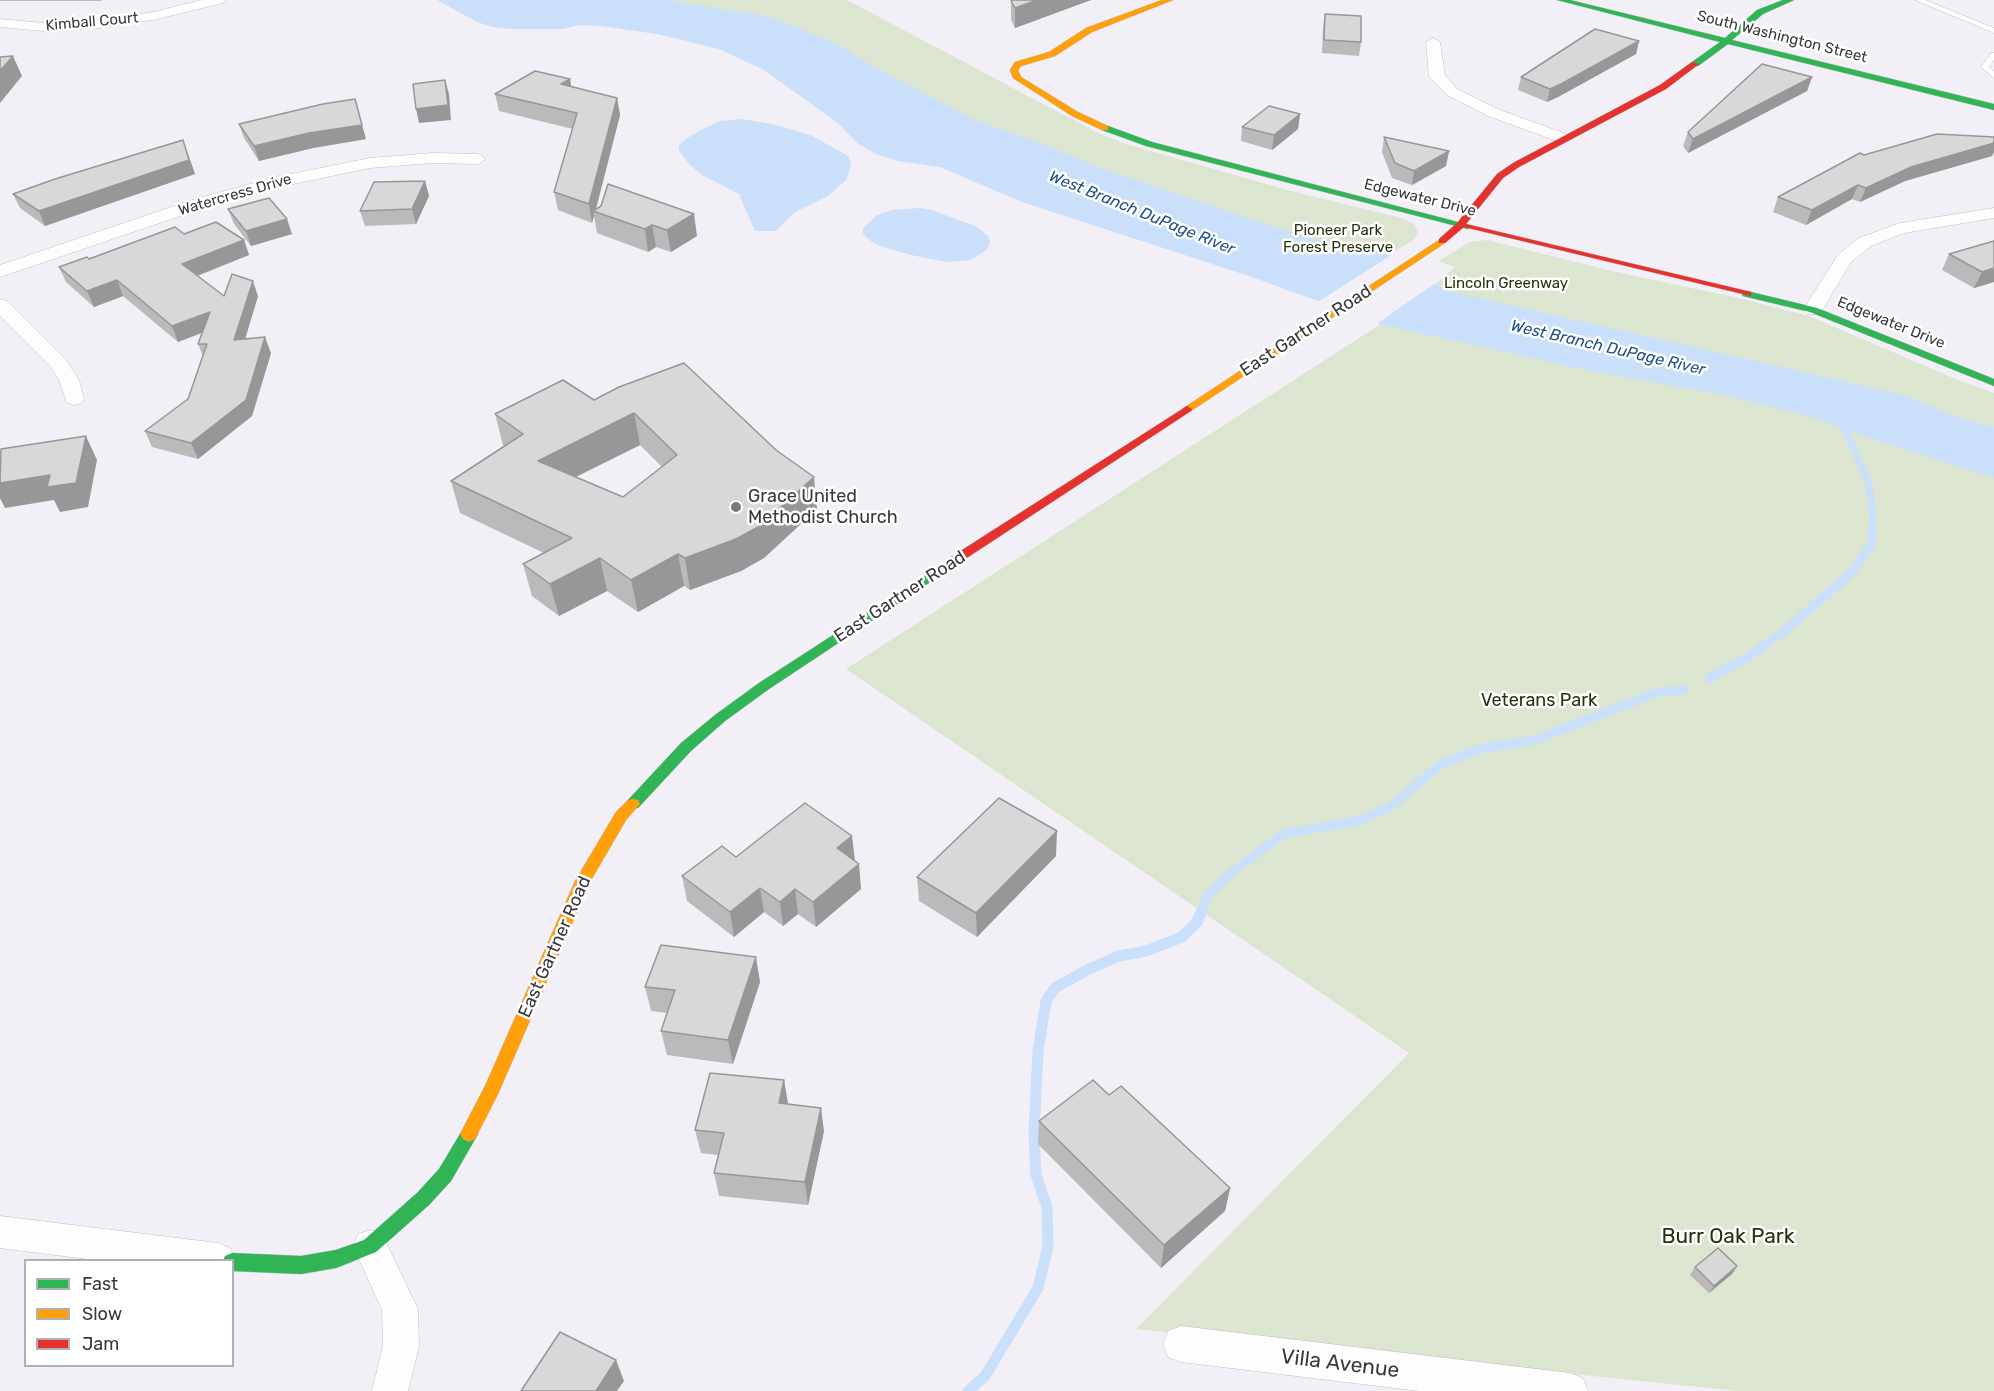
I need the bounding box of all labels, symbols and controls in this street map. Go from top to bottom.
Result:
street label: South Washington Street [1695,7,1869,67]
street label: Kimball Court [45,9,139,35]
water label: West Branch DuPage River [1046,167,1238,259]
street label: Watercress Drive [176,170,294,220]
street label: Edgewater Drive [1362,175,1478,221]
park label: Pioneer Park Forest Preserve [1283,222,1393,257]
park label: Lincoln Greenway [1444,275,1568,293]
street label: East Gartner Road [1236,280,1376,382]
street label: Edgewater Drive [1834,293,1948,353]
water label: West Branch DuPage River [1509,316,1707,380]
place label: Grace United Methodist Church [748,486,898,528]
marker: Grace United Methodist Church [729,500,743,514]
street label: East Gartner Road [830,546,970,648]
park label: Veterans Park [1481,690,1597,712]
street label: East Gartner Road [514,873,596,1021]
park label: Burr Oak Park [1661,1224,1795,1250]
legend [24,1259,234,1367]
text: Fast [82,1273,118,1295]
text: Slow [82,1303,122,1325]
text: Jam [82,1333,119,1355]
street label: Villa Avenue [1279,1344,1401,1384]

